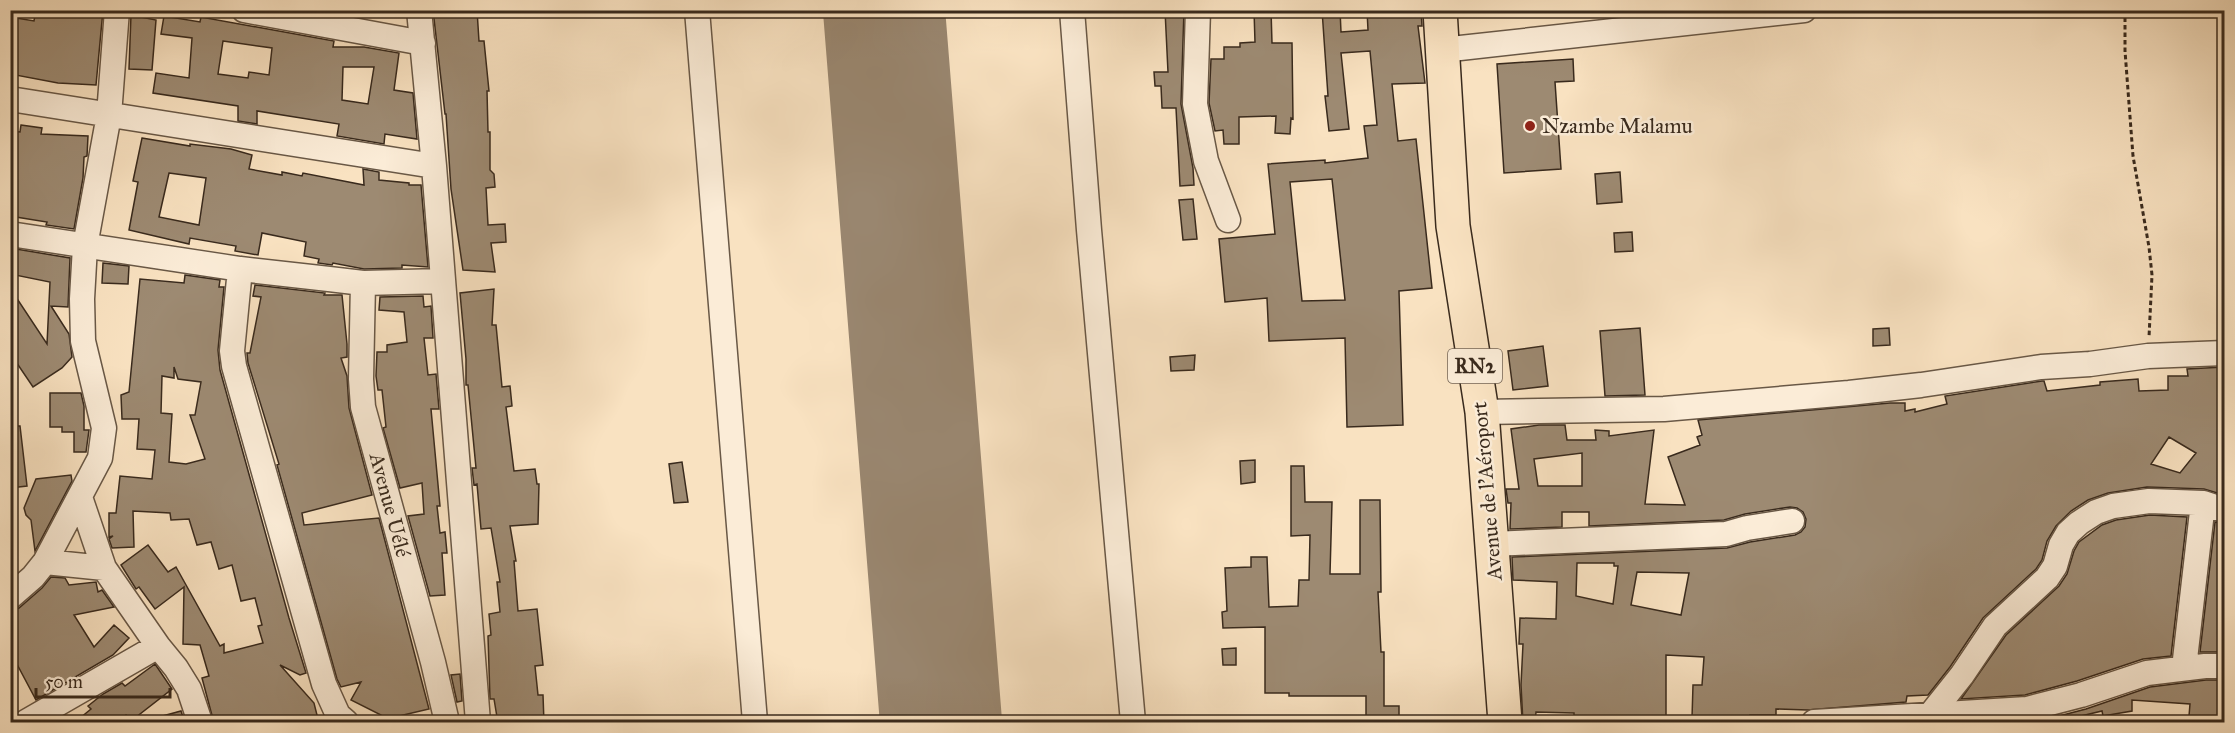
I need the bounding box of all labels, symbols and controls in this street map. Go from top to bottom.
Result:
place label: Nzambe Malamu [1542,113,1693,139]
marker: Nzambe Malamu [1523,119,1537,133]
road number: RN2 [1448,349,1502,383]
street label: Avenue de l'Aéroport [1466,400,1508,582]
street label: Avenue Uélé [363,449,416,560]
scale bar [36,661,170,699]
text: 50 m [45,671,83,693]

